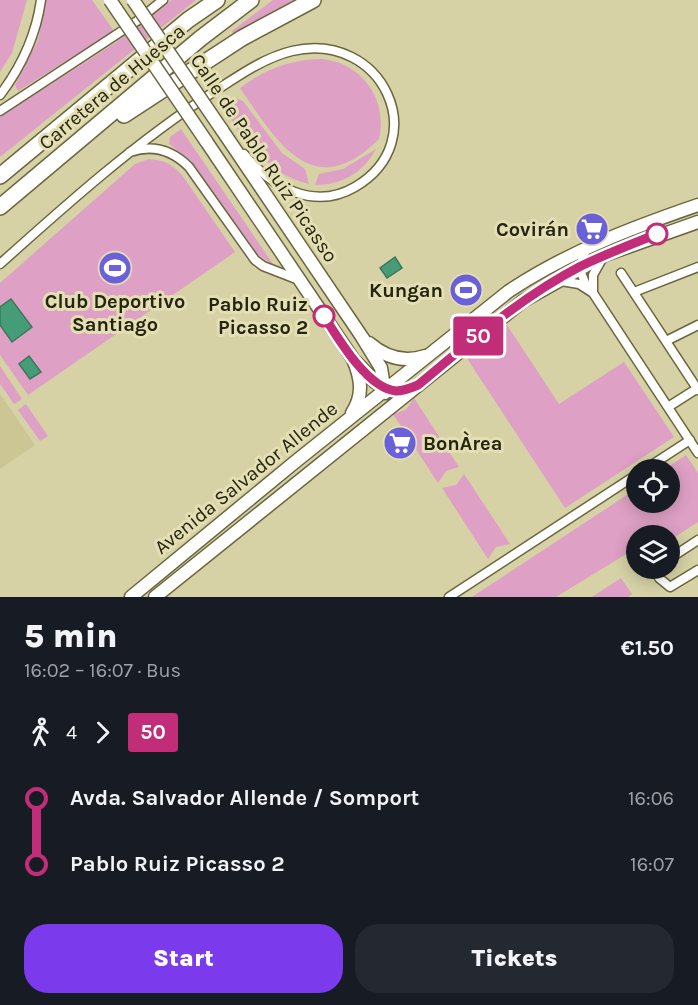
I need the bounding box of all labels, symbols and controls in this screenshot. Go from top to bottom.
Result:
street label: Carretera de Huesca [34,19,190,155]
street label: Calle de Pablo Ruiz Picasso [186,49,342,267]
supermarket icon: Covirán [574,211,610,247]
place label: Covirán [496,218,569,241]
unlabelled marker [646,223,668,245]
sports icon: Club Deportivo Santiago [97,250,133,286]
sports icon: Kungan [448,272,484,308]
place label: Kungan [369,279,443,302]
place label: Club Deportivo Santiago [45,290,185,336]
place label: Pablo Ruiz Picasso 2 [208,293,308,339]
marker: Pablo Ruiz Picasso 2 [313,305,335,327]
line badge: 50 [451,316,505,356]
text: 50 [465,324,491,348]
street label: Avenida Salvador Allende [150,397,342,559]
supermarket icon: BonÀrea [382,425,418,461]
place label: BonÀrea [423,430,502,455]
map controls [626,459,680,579]
button: locate [626,459,680,513]
button: layers [626,525,680,579]
text: 5 min [24,617,118,655]
text: €1.50 [621,635,674,661]
text: 16:02 – 16:07 · Bus [24,659,181,682]
icon: walk [24,716,57,749]
icon: forward [86,716,119,749]
text: 50 [140,720,166,744]
text: 4 [66,721,77,744]
text: Avda. Salvador Allende / Somport [70,785,419,811]
text: 16:06 [628,787,674,810]
text: Pablo Ruiz Picasso 2 [70,851,285,877]
text: 16:07 [630,853,674,876]
button: Start [24,924,343,993]
button: Tickets [355,924,674,993]

